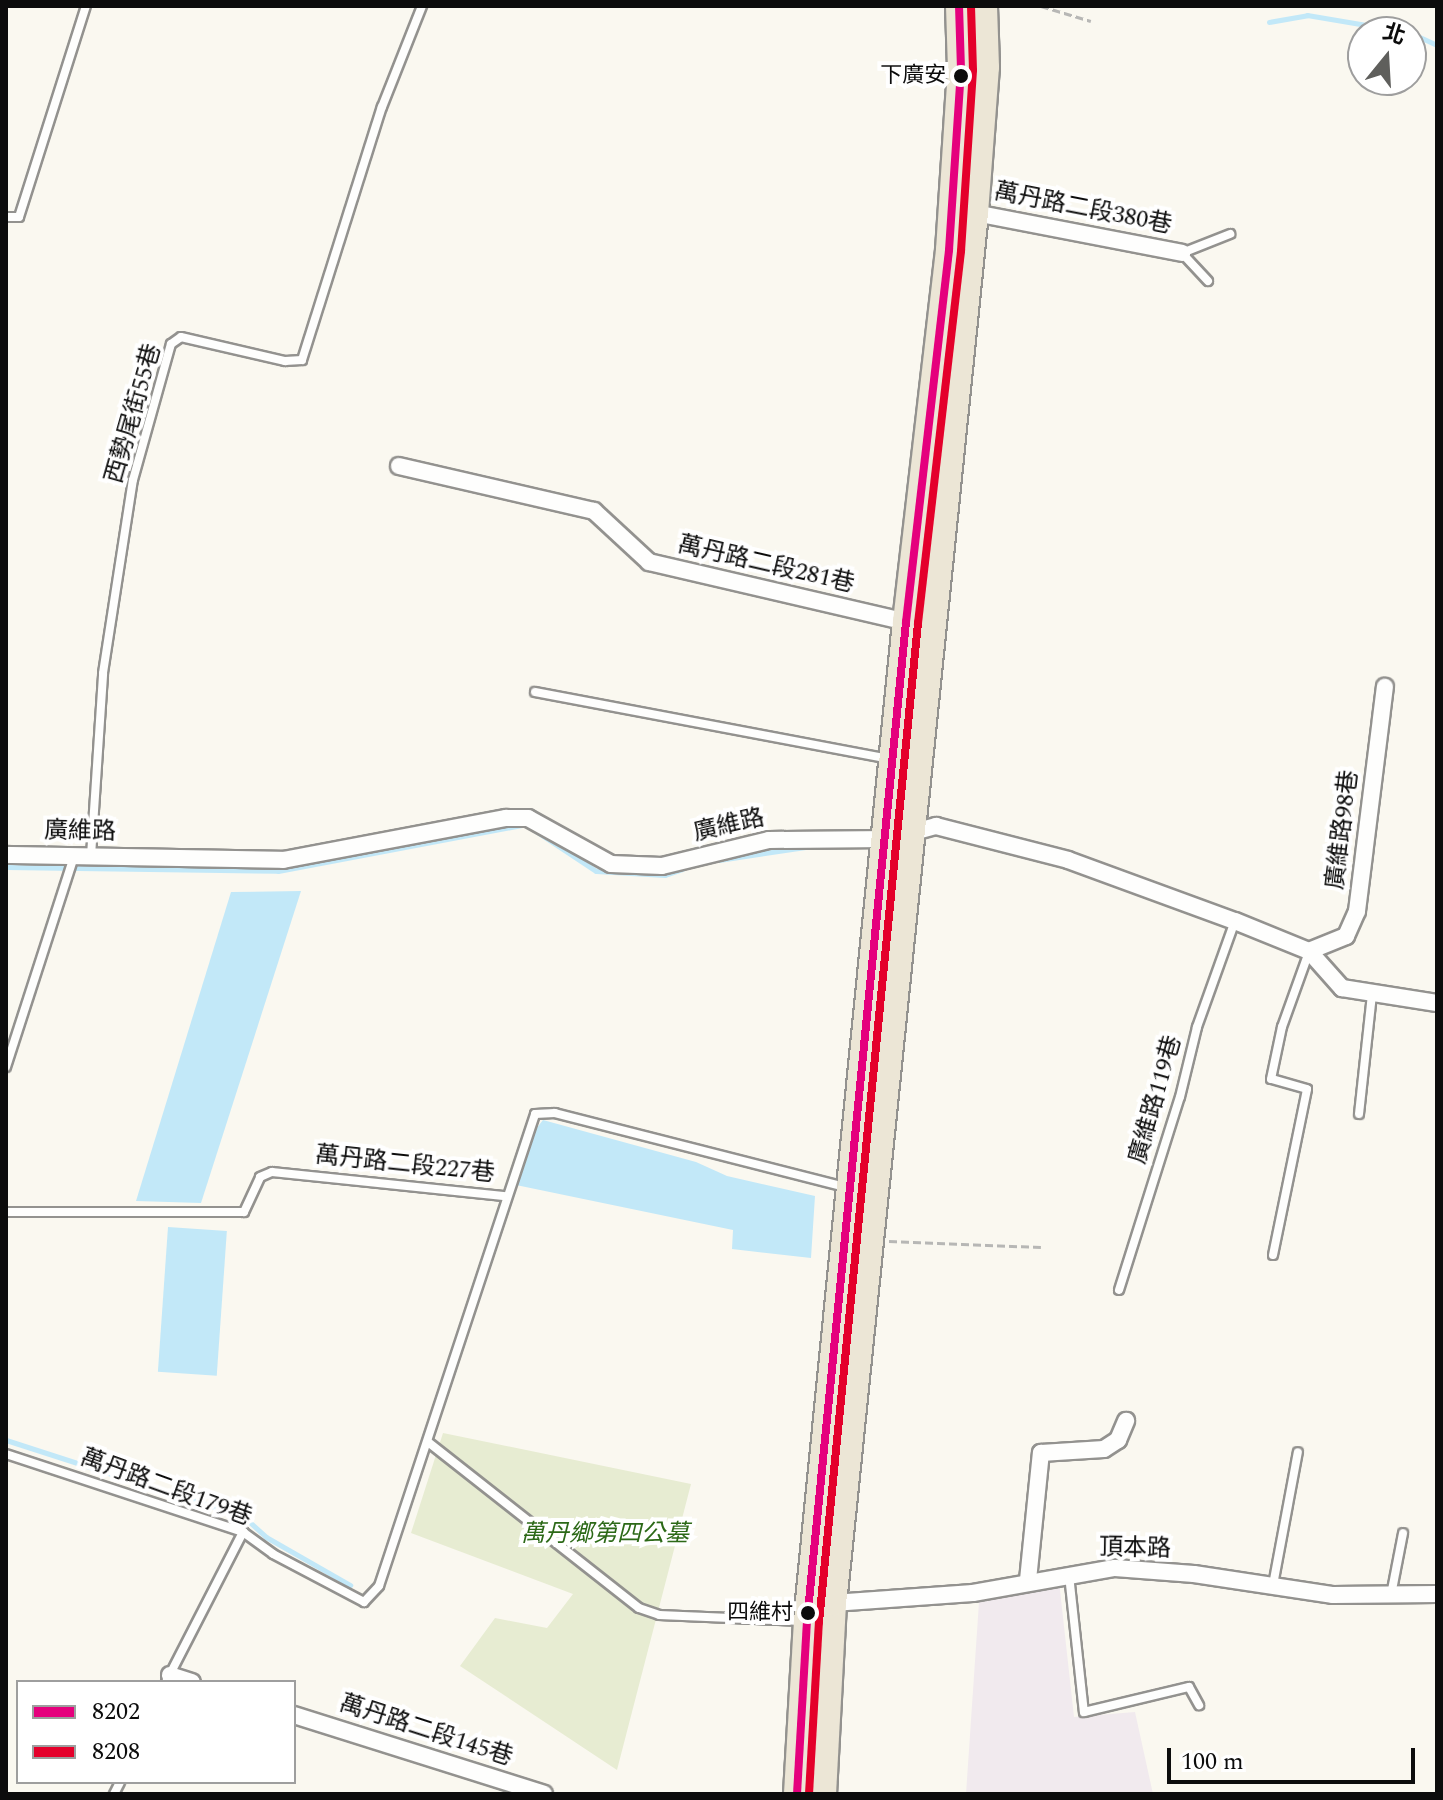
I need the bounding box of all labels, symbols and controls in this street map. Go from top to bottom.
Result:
north arrow [1347,16,1427,96]
text: 北 [1378,16,1410,54]
place label: 下廣安 [880,63,946,89]
marker: 下廣安 [953,68,969,84]
street label: 萬丹路二段380巷 [992,178,1174,240]
street label: 西勢尾街55巷 [100,341,168,487]
street label: 萬丹路二段281巷 [675,531,857,599]
street label: 廣維路98巷 [1321,769,1365,891]
street label: 廣維路 [691,804,767,848]
street label: 廣維路 [44,817,116,847]
street label: 廣維路119巷 [1124,1033,1188,1167]
street label: 萬丹路二段227巷 [314,1141,496,1189]
street label: 萬丹路二段179巷 [77,1444,255,1532]
park label: 萬丹鄉第四公墓 [521,1521,689,1549]
street label: 頂本路 [1099,1534,1171,1564]
place label: 四維村 [727,1600,793,1626]
marker: 四維村 [800,1605,816,1621]
legend [16,1680,296,1784]
street label: 萬丹路二段145巷 [336,1689,516,1773]
text: 8202 [92,1694,140,1730]
scale bar [1171,1732,1419,1782]
text: 8208 [92,1734,140,1770]
text: 100 m [1181,1744,1244,1780]

